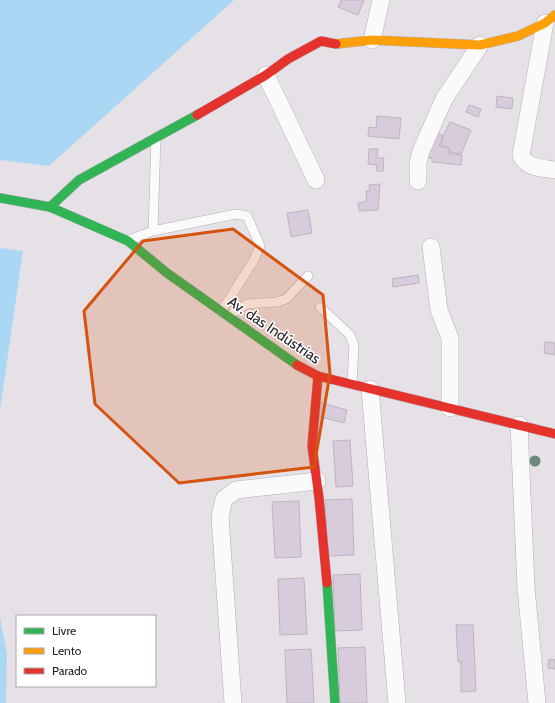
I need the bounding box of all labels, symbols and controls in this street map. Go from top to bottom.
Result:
street label: Av. das Indústrias [224,292,324,368]
legend [16,615,156,687]
text: Livre [52,623,76,638]
text: Lento [52,643,82,658]
text: Parado [52,663,88,678]

